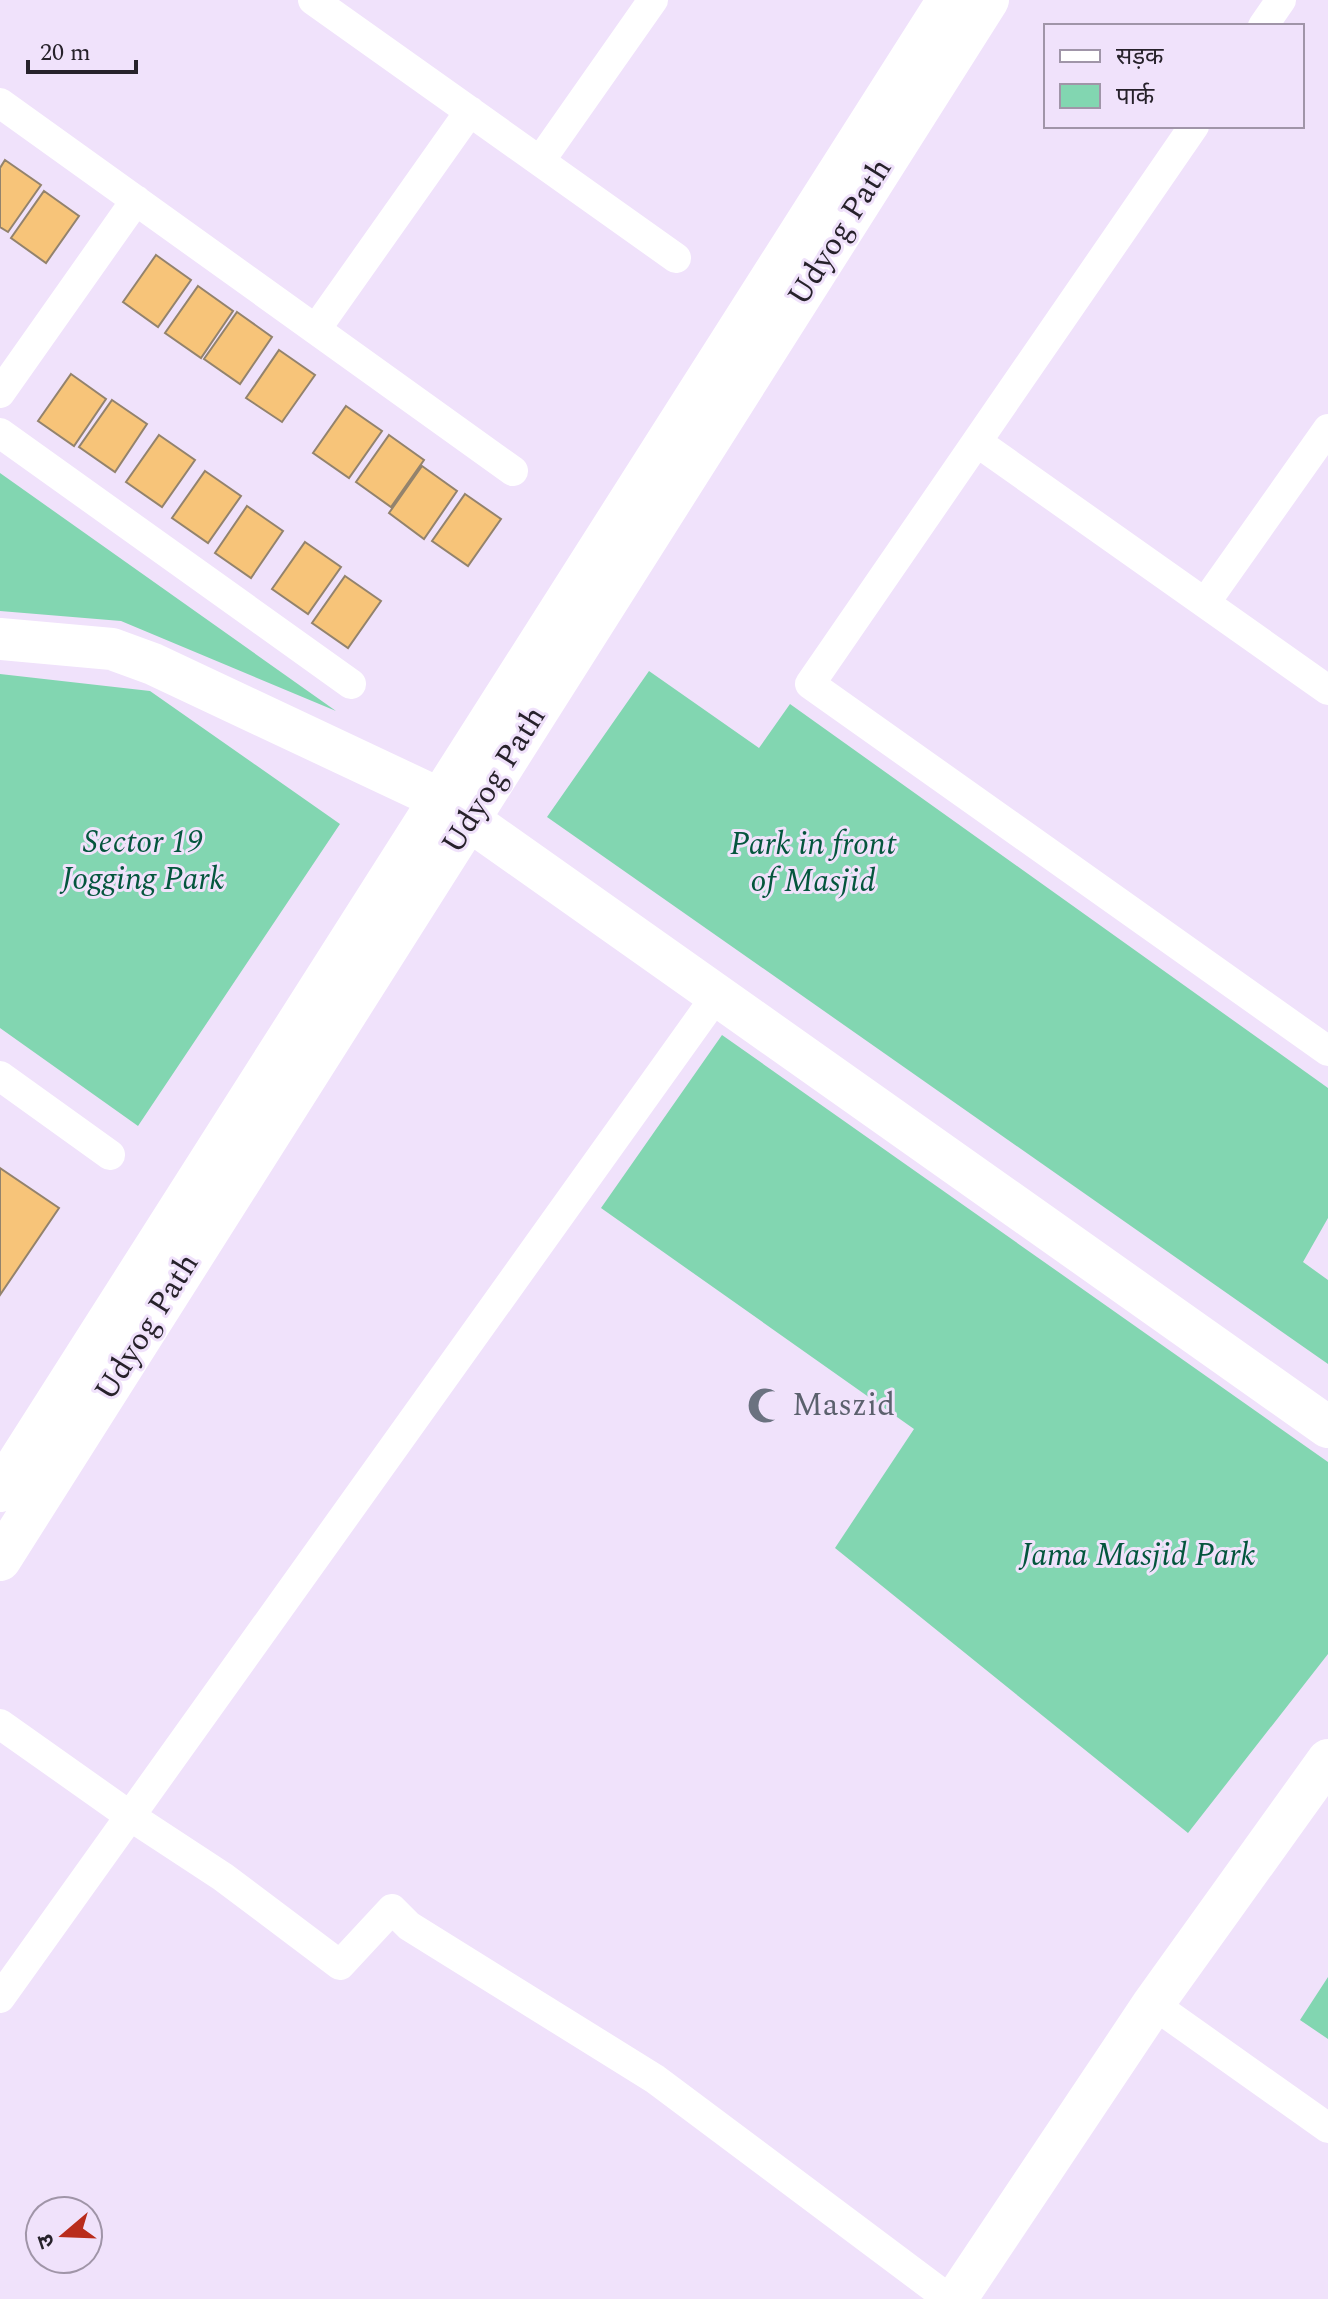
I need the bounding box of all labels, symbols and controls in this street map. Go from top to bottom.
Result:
scale bar [28,24,136,74]
legend [1044,24,1304,128]
text: 20 m [40,35,91,71]
text: सड़क [1116,39,1164,75]
text: पार्क [1116,79,1155,115]
street label: Udyog Path [775,148,905,316]
street label: Udyog Path [429,696,559,864]
park label: Sector 19 Jogging Park [60,818,224,904]
park label: Park in front of Masjid [730,820,897,906]
street label: Udyog Path [82,1243,212,1411]
place label: Maszid [792,1381,895,1430]
mosque icon: Maszid [747,1386,785,1424]
park label: Jama Masjid Park [1019,1531,1256,1580]
north arrow [24,2195,104,2275]
text: उ [28,2229,64,2252]

